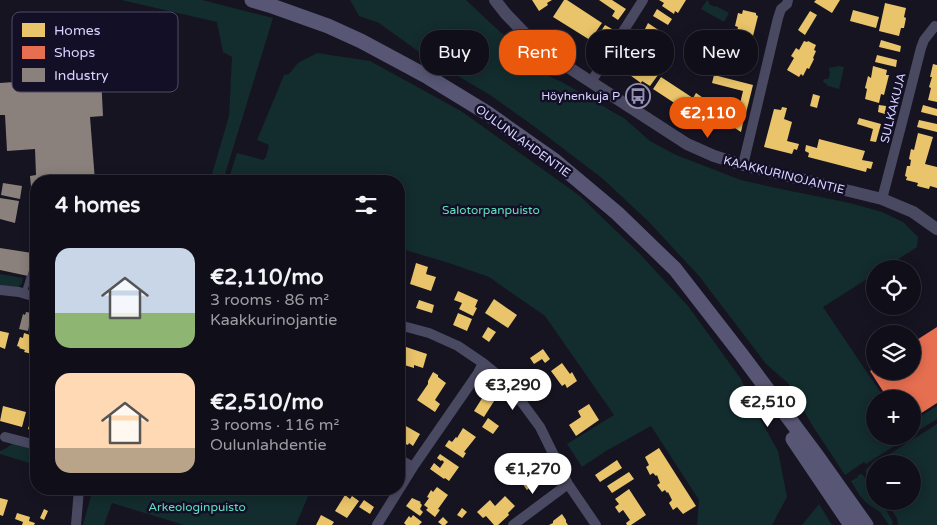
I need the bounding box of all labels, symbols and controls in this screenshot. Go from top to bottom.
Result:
legend [12,12,178,92]
text: Homes [54,22,101,39]
chip: Buy [420,30,489,75]
chip: Rent [499,30,576,75]
chip: Filters [586,30,674,75]
chip: New [684,30,758,75]
text: Shops [54,44,95,61]
text: Industry [54,67,109,84]
street label: SULKAKUJA [878,71,908,145]
bus stop icon: Höyhenkuja P [625,83,651,109]
place label: Höyhenkuja P [541,89,620,103]
pin: €2,110 [667,96,749,139]
street label: OULUNLAHDENTIE [473,102,573,180]
text: €2,110 [680,103,736,123]
street label: KAAKKURINOJANTIE [722,153,846,197]
icon: filters [352,191,380,219]
text: 4 homes [55,193,140,218]
park label: Salotorpanpuisto [442,203,540,217]
map controls [866,260,921,510]
button: locate [866,260,921,315]
text: €2,110/mo [210,265,324,290]
icon: home [95,268,155,328]
text: 3 rooms · 86 m² [210,290,329,310]
text: Kaakkurinojantie [210,310,337,330]
button: layers [866,325,921,380]
pin: €3,290 [472,368,554,411]
text: €3,290 [485,375,541,395]
pin: €2,510 [727,386,809,428]
text: €2,510/mo [210,390,324,415]
button: + [866,390,921,445]
text: €2,510 [740,392,796,412]
icon: home [95,393,155,453]
text: 3 rooms · 116 m² [210,415,339,435]
text: Oulunlahdentie [210,435,327,455]
pin: €1,270 [492,452,574,495]
button: − [866,455,921,510]
text: €1,270 [505,459,561,479]
park label: Arkeologinpuisto [148,500,246,514]

